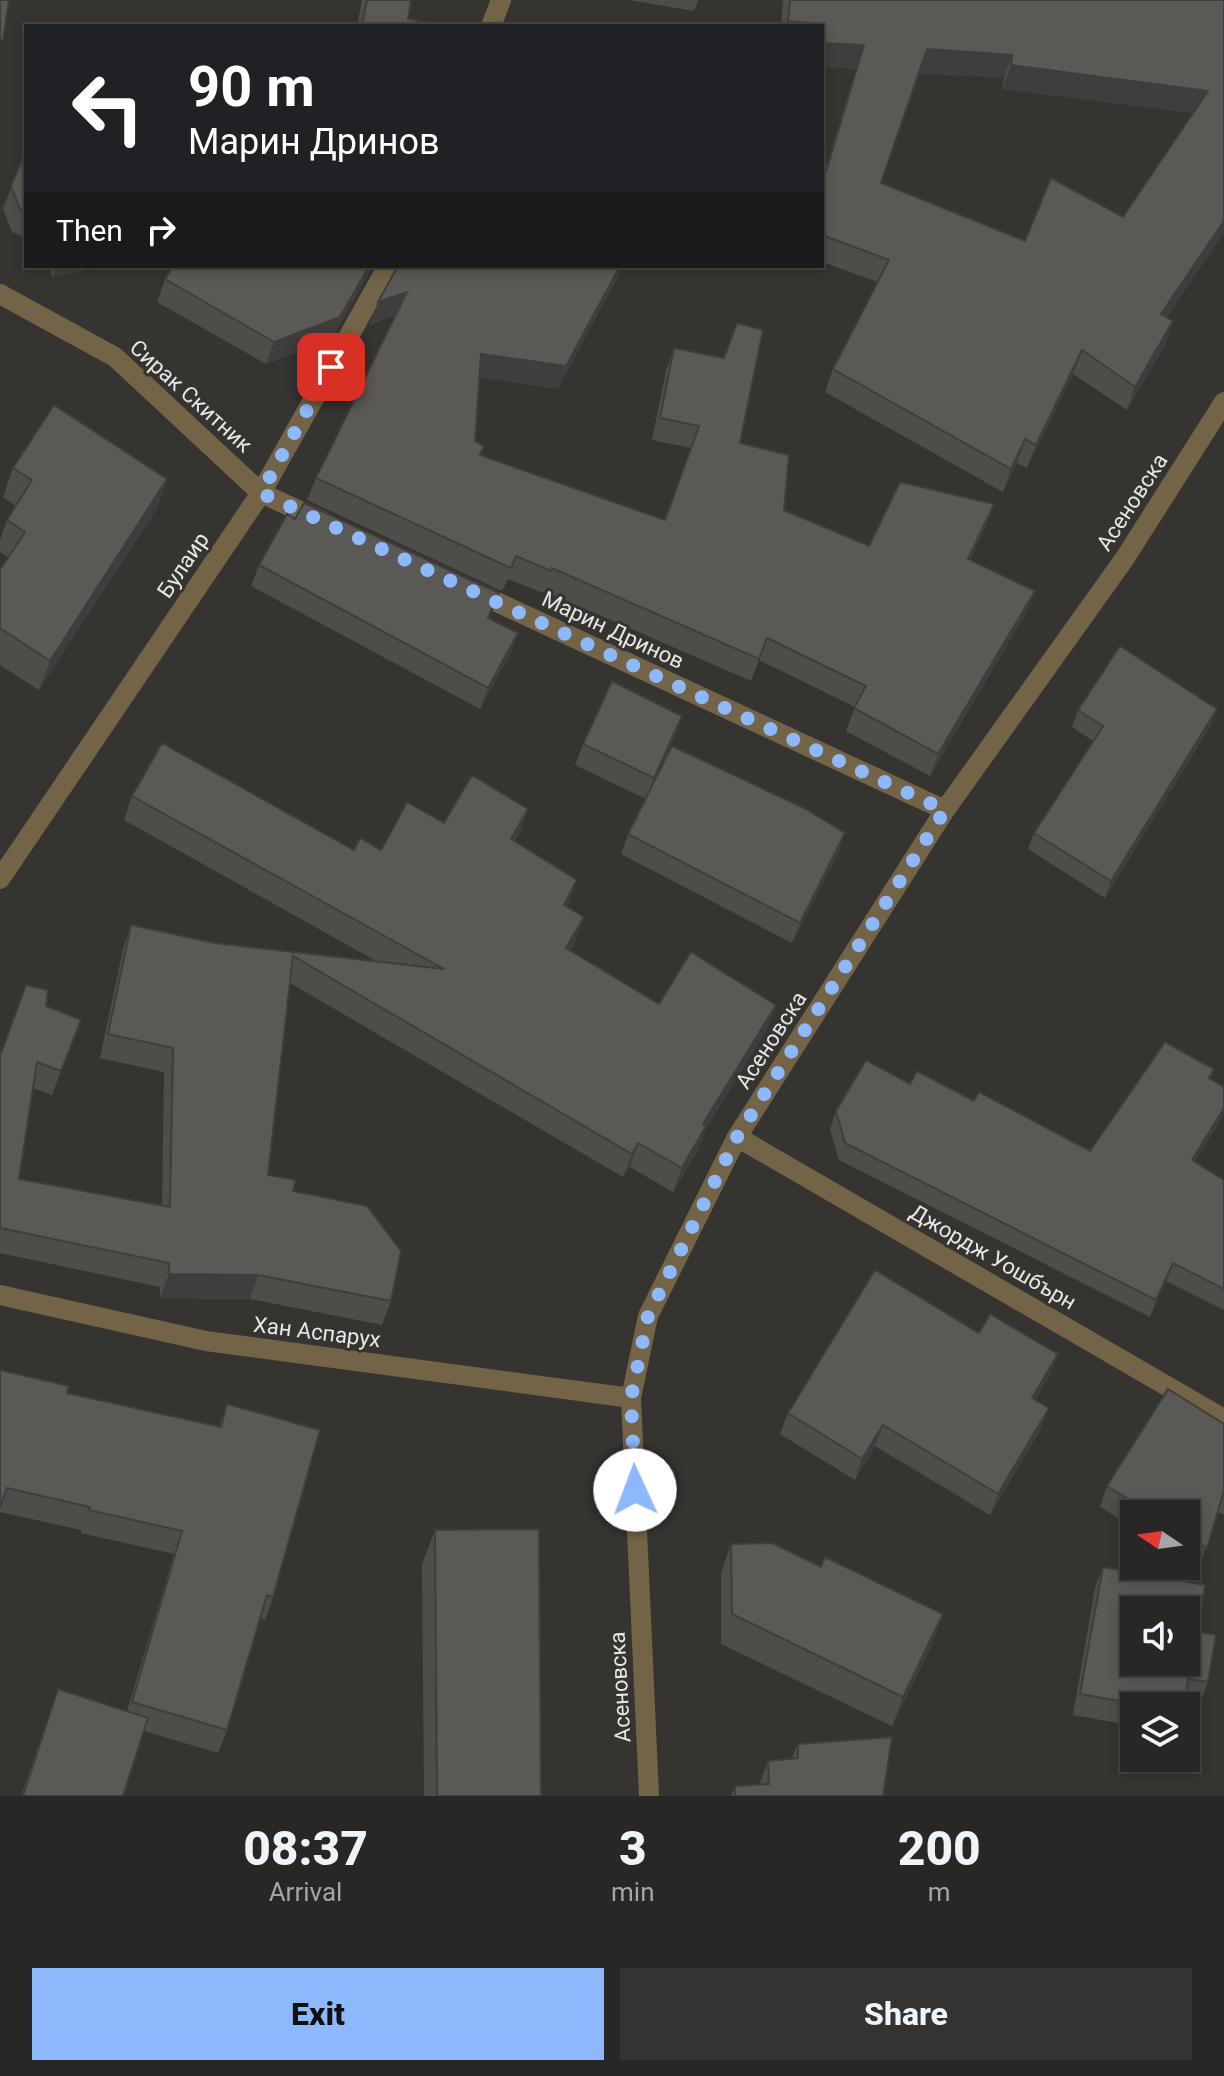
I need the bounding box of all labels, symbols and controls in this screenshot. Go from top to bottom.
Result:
text: 90 m [188,54,315,120]
icon: left [56,56,160,160]
text: Марин Дринов [188,121,440,163]
icon: right [139,208,183,252]
text: Then [56,213,123,248]
pin [297,333,365,401]
street label: Сирак Скитник [125,335,257,457]
icon: arrive [309,345,353,389]
street label: Асеновска [1091,449,1173,555]
street label: Булаир [152,528,214,602]
street label: Марин Дринов [538,586,688,674]
street label: Асеновска [730,987,812,1093]
street label: Джордж Уошбърн [905,1199,1081,1315]
street label: Хан Аспарух [252,1312,382,1352]
position arrow [593,1448,677,1532]
north arrow [1120,1500,1200,1580]
map controls [1120,1500,1200,1772]
button: sound [1120,1596,1200,1676]
street label: Асеновска [605,1631,635,1743]
button: layers [1120,1692,1200,1772]
text: 08:37 [243,1820,368,1877]
text: 3 [619,1820,647,1877]
text: 200 [898,1820,981,1877]
text: Arrival [269,1877,342,1907]
text: min [611,1877,655,1907]
text: m [928,1877,951,1907]
button: Exit [32,1968,604,2060]
button: Share [620,1968,1192,2060]

